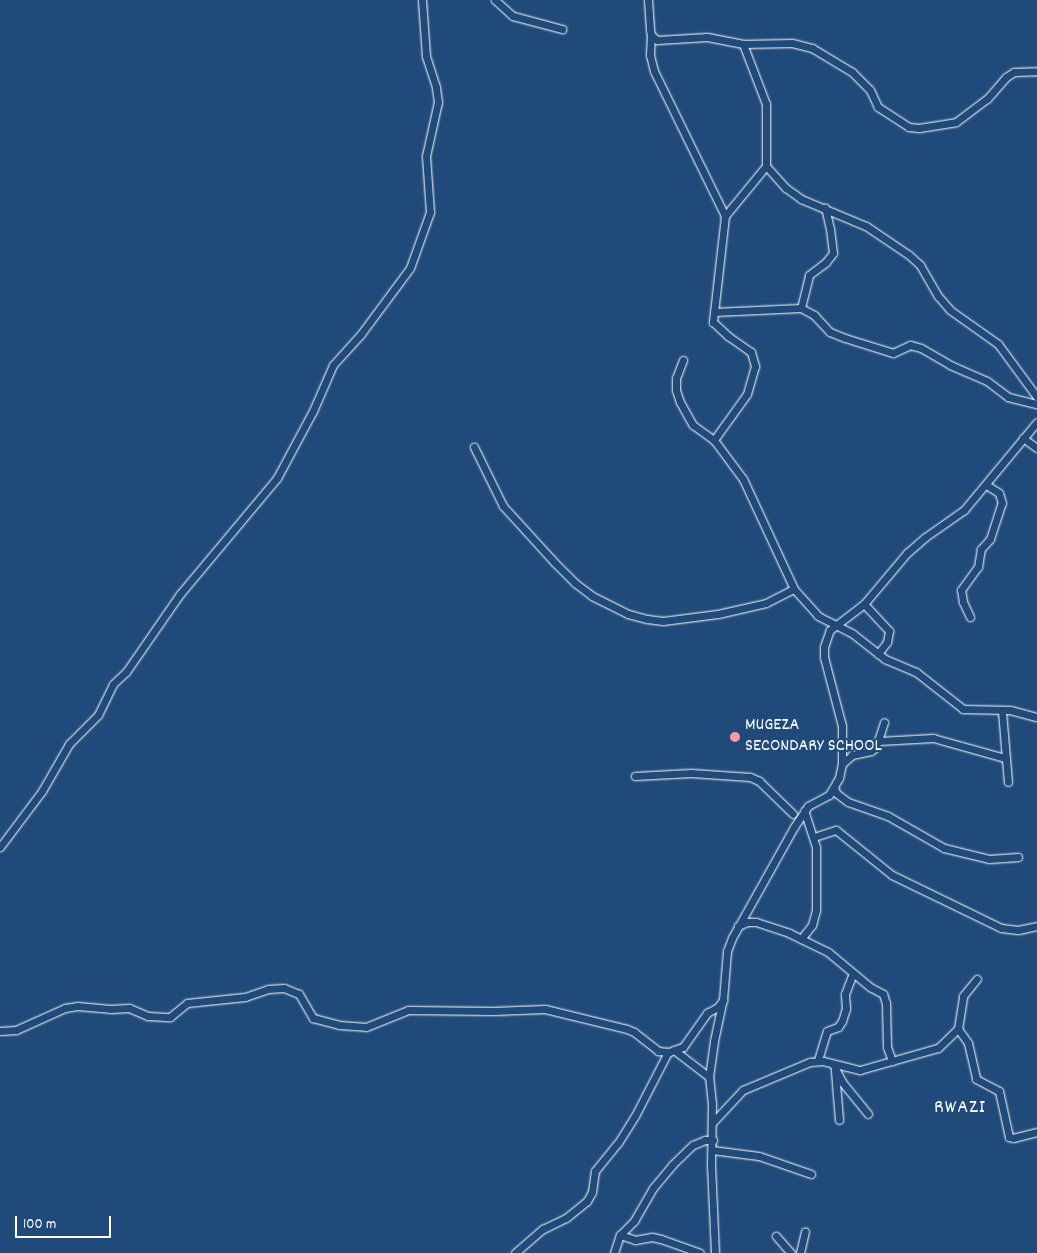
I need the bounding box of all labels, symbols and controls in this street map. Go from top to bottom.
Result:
place label: MUGEZA SECONDARY SCHOOL [745,716,882,759]
marker: MUGEZA SECONDARY SCHOOL [729,731,741,743]
district label: RWAZI [933,1096,987,1120]
scale bar [18,1206,114,1238]
text: 100 m [23,1214,56,1236]

